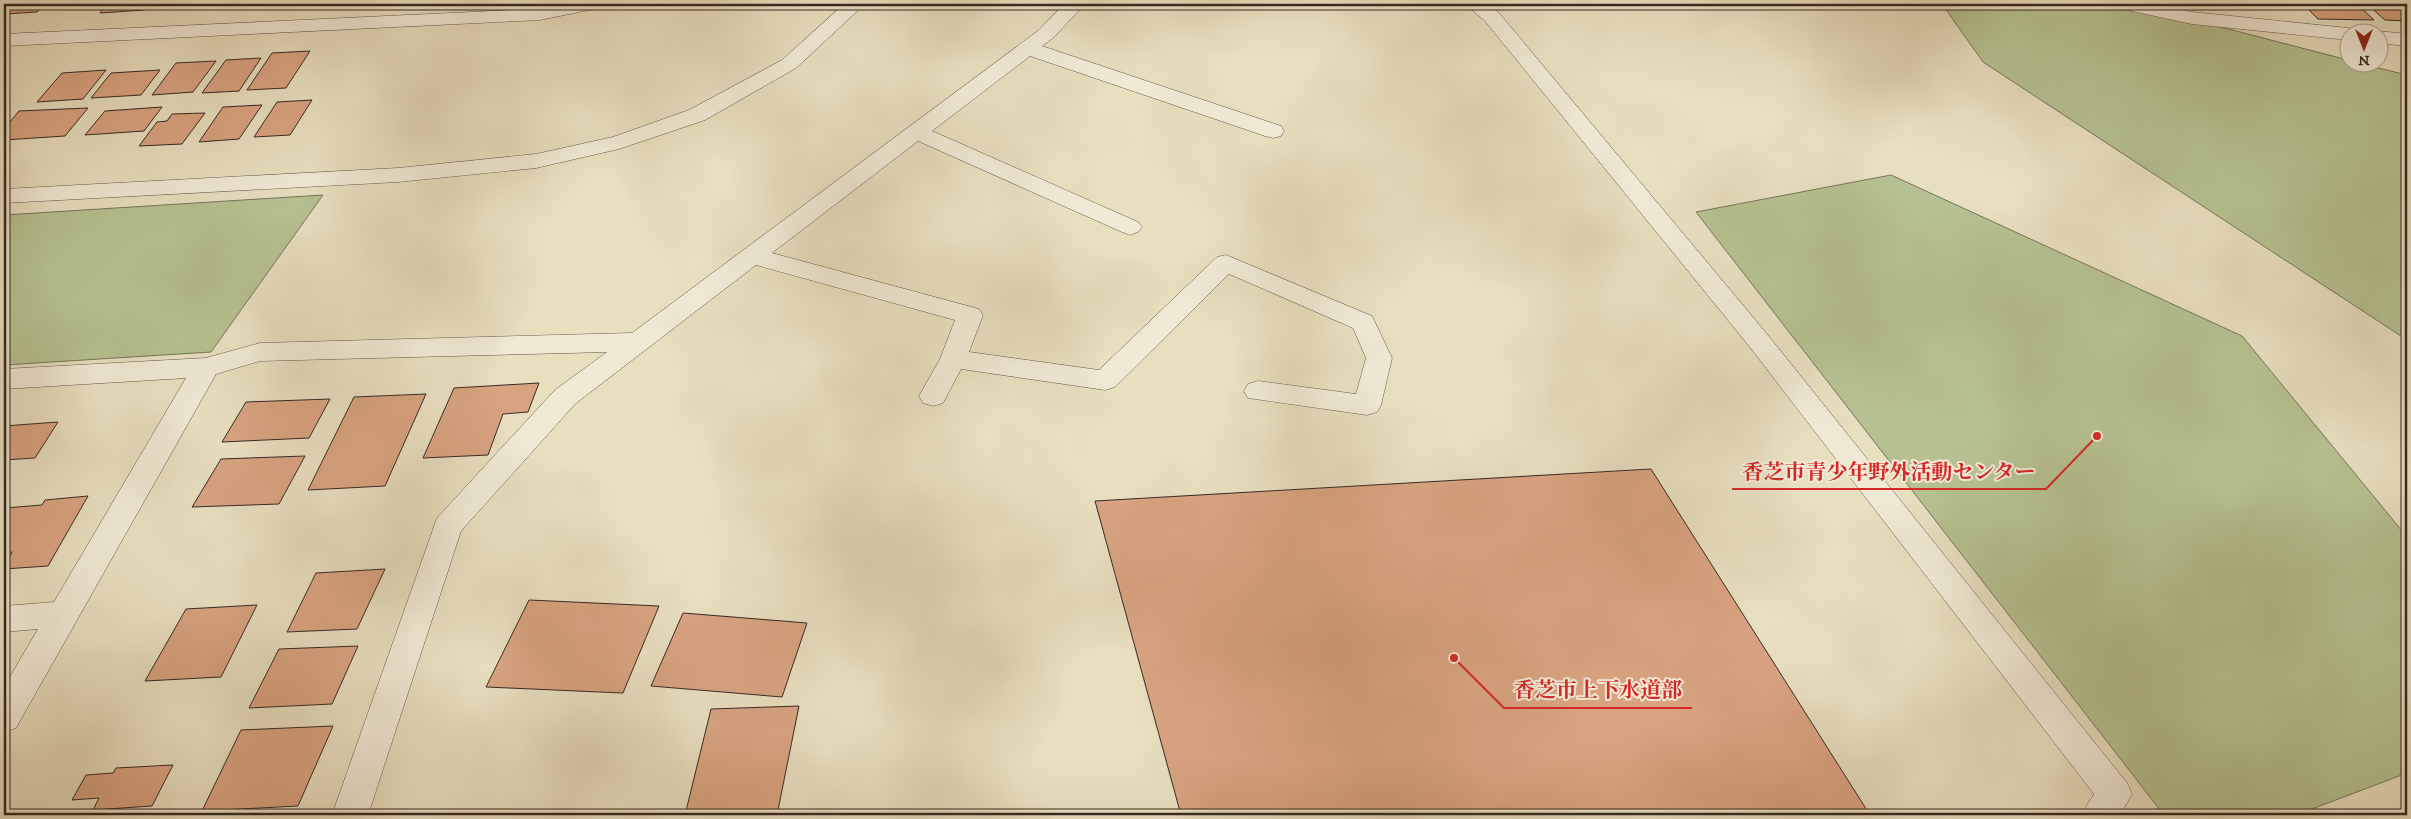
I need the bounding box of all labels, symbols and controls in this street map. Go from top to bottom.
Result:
north arrow [2338,22,2388,72]
text: N [2358,51,2370,69]
callout: 香芝市青少年野外活動センター [1732,453,2046,489]
text: 香芝市青少年野外活動センター [1742,460,2036,486]
callout: 香芝市上下水道部 [1504,672,1692,708]
text: 香芝市上下水道部 [1514,678,1682,704]

